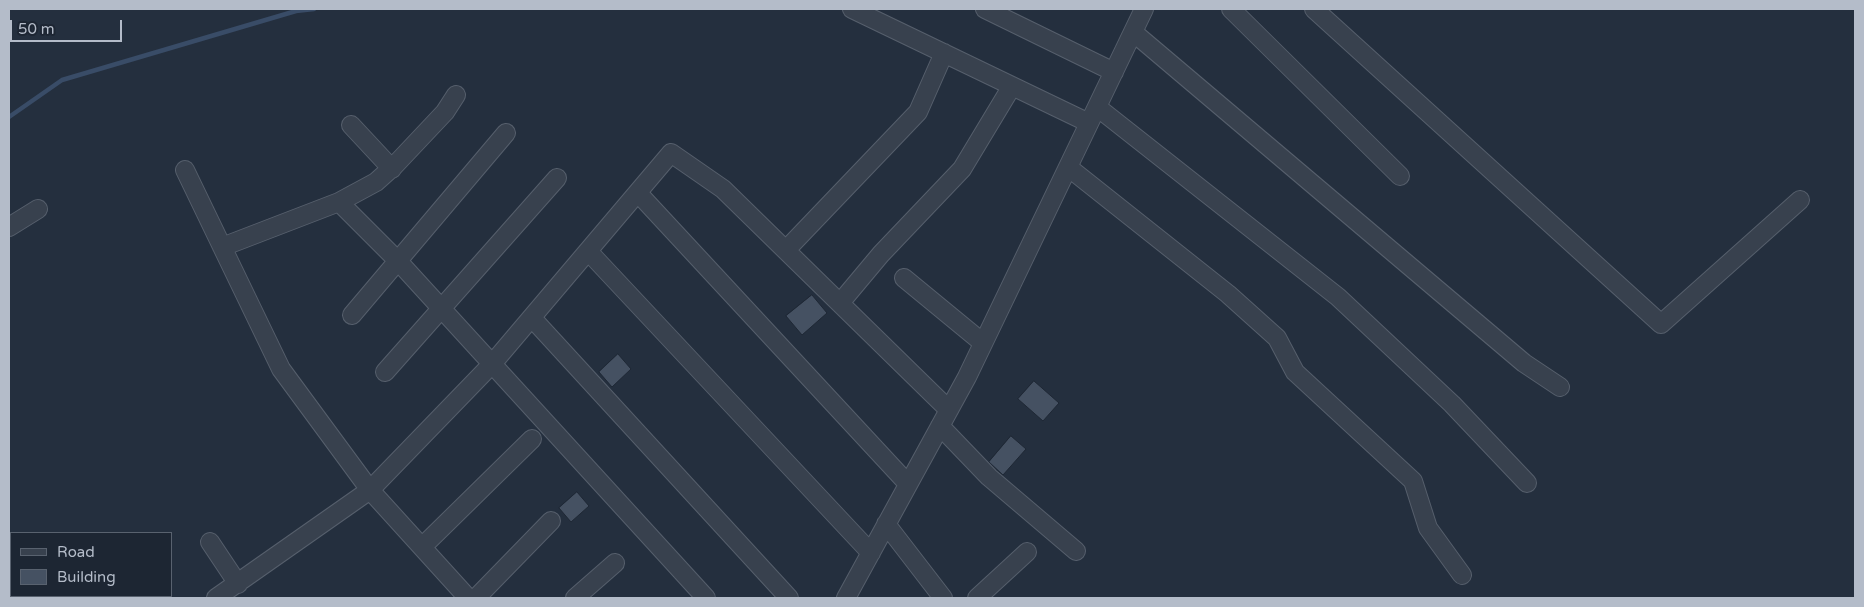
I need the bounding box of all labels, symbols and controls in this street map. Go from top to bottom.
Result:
scale bar [12,10,125,42]
text: 50 m [18,20,55,38]
legend [10,532,172,597]
text: Road [57,543,95,561]
text: Building [57,568,116,586]

